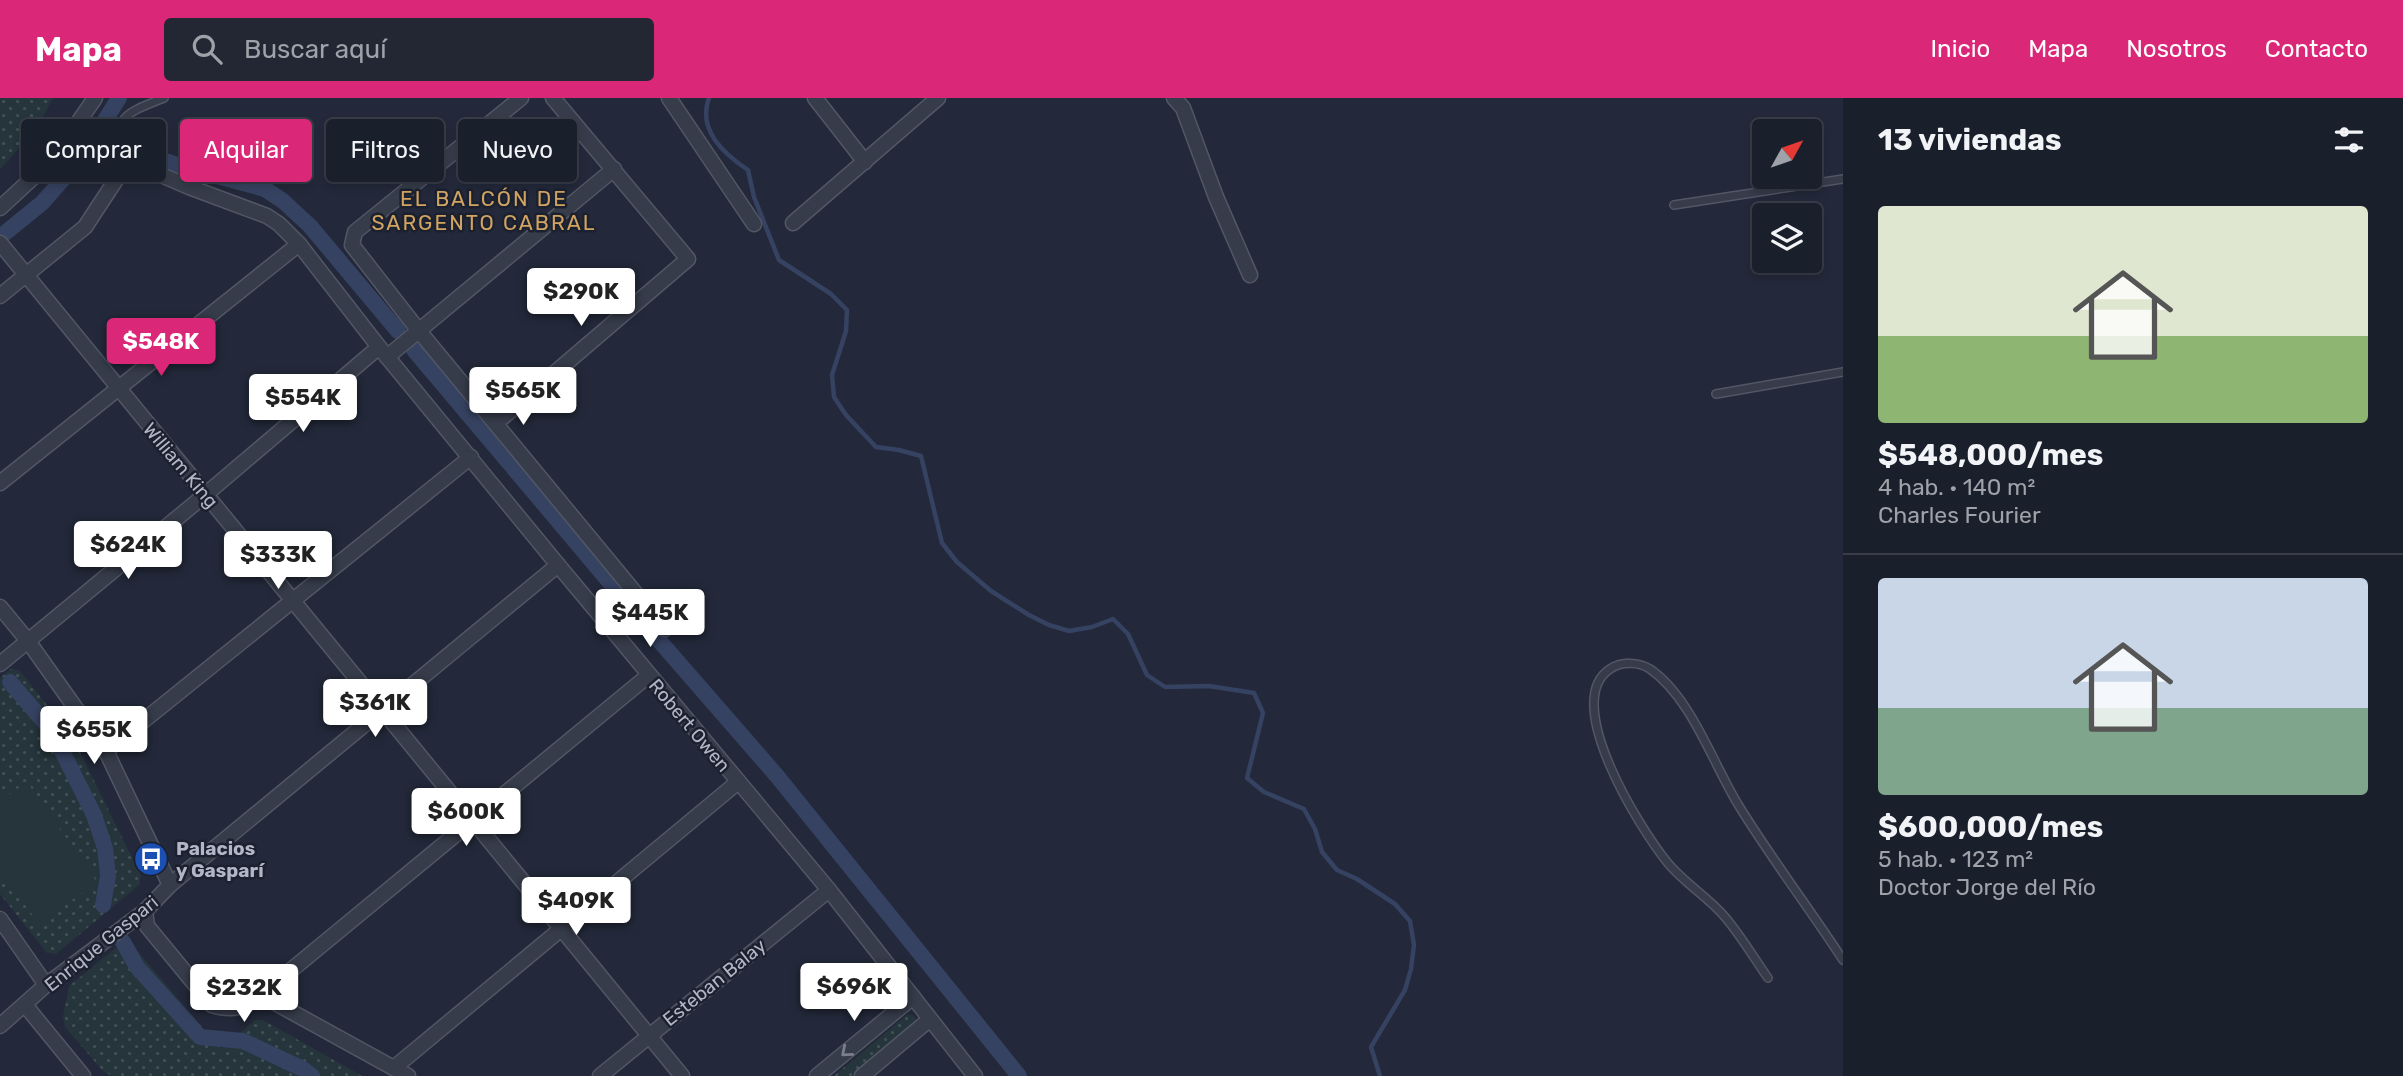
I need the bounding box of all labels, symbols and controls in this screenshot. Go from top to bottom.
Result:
search box [164,18,654,81]
text: Mapa [35,30,122,69]
icon: search [188,30,226,68]
text: Buscar aquí [244,34,387,65]
text: Inicio [1931,35,1990,63]
text: Mapa [2028,35,2088,63]
text: Nosotros [2126,35,2227,63]
text: Contacto [2265,35,2368,63]
chip: Comprar [21,119,166,182]
chip: Alquilar [180,119,312,182]
chip: Filtros [326,119,444,182]
chip: Nuevo [458,119,577,182]
north arrow [1752,119,1822,189]
map controls [1752,119,1822,273]
icon: filters [2330,121,2368,159]
text: 13 viviendas [1878,122,2062,158]
district label: EL BALCÓN DE SARGENTO CABRAL [371,186,597,235]
button: layers [1752,203,1822,273]
icon: home [2060,252,2186,378]
pin: $290K [532,268,630,328]
text: $290K [543,277,619,305]
pin: $548K [112,318,210,378]
text: $548K [123,327,199,355]
pin: $565K [474,368,572,427]
pin: $554K [254,374,352,434]
text: $565K [485,376,561,404]
text: $554K [265,383,341,411]
street label: William King [138,418,223,513]
text: $548,000/mes [1878,437,2103,473]
text: 4 hab. · 140 m² [1878,473,2035,501]
text: Charles Fourier [1878,501,2041,529]
pin: $624K [79,522,177,581]
text: $624K [90,530,166,558]
pin: $333K [229,532,327,591]
text: $333K [240,540,316,568]
pin: $445K [601,589,699,649]
text: $445K [612,598,688,626]
icon: home [2060,624,2186,750]
street label: Robert Owen [644,674,735,777]
pin: $361K [326,680,424,739]
text: $361K [339,688,411,716]
pin: $655K [45,706,143,766]
text: $655K [56,715,132,743]
pin: $600K [417,788,515,848]
text: $600K [428,797,504,825]
text: $600,000/mes [1878,809,2103,845]
place label: Palacios y Gasparí [176,837,265,882]
bus stop icon: Palacios y Gasparí [132,840,170,878]
text: 5 hab. · 123 m² [1878,845,2033,873]
text: Doctor Jorge del Río [1878,873,2096,901]
pin: $409K [527,878,625,937]
text: $409K [538,886,614,914]
street label: Enrique Gaspari [40,891,163,996]
street label: Esteban Balay [658,934,770,1031]
pin: $232K [195,964,293,1024]
pin: $696K [805,964,903,1023]
text: $696K [816,972,892,1000]
text: $232K [206,973,282,1001]
one-way arrow [842,1044,855,1056]

